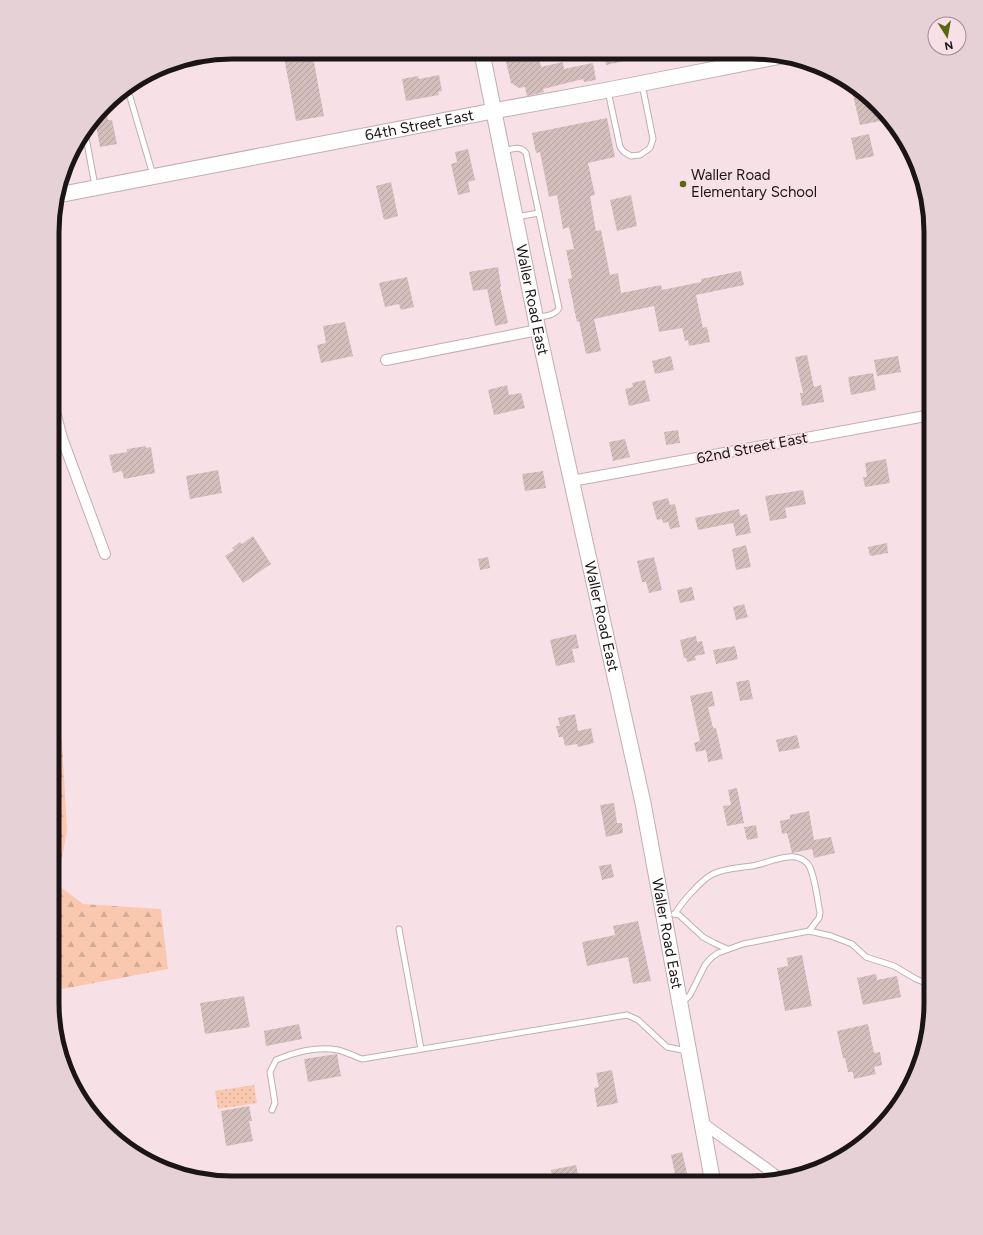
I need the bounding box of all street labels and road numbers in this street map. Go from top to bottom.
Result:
street label: 64th Street East [363,106,476,145]
street label: Waller Road East [512,243,552,357]
street label: 62nd Street East [695,428,809,468]
street label: Waller Road East [581,560,623,674]
street label: Waller Road East [648,877,686,991]

